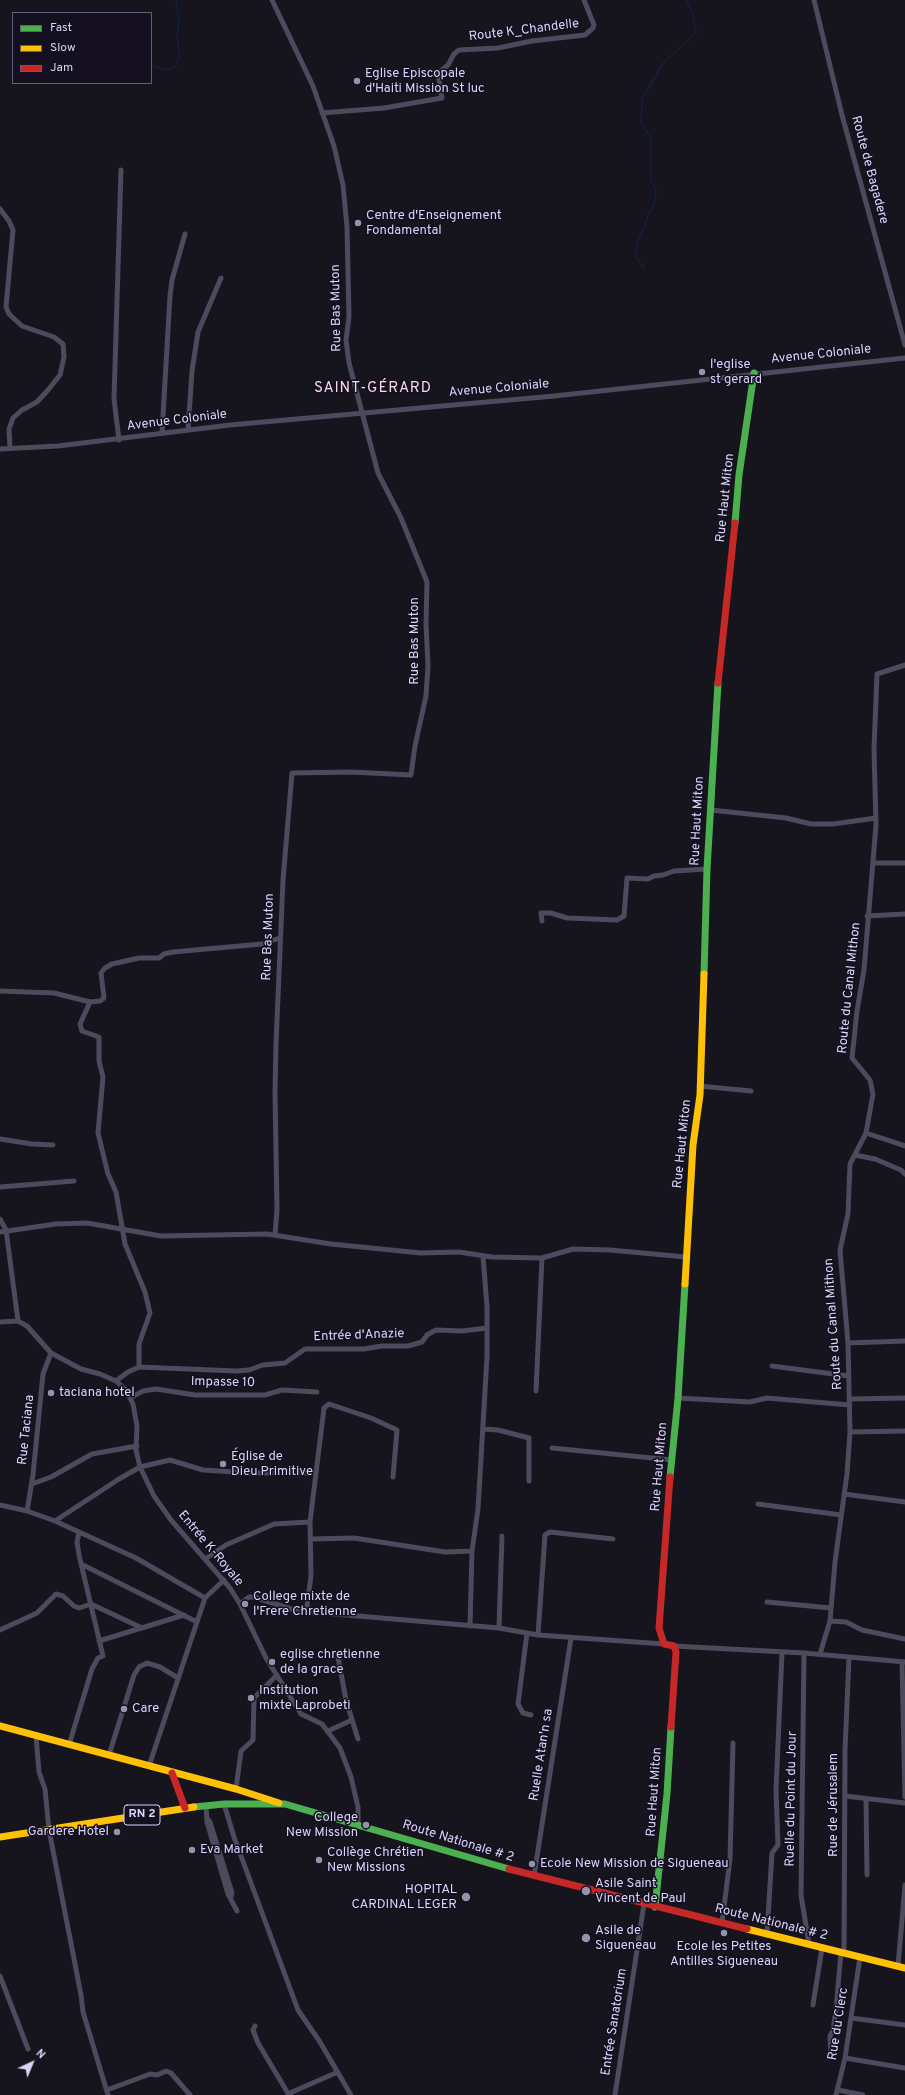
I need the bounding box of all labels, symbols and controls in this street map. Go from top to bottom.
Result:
legend [12,12,152,84]
street label: Route K_Chandelle [468,16,580,46]
text: Fast [50,20,72,36]
text: Slow [50,40,76,56]
text: Jam [50,60,73,76]
place label: Eglise Episcopale d'Haiti Mission St luc [365,66,485,97]
marker: Eglise Episcopale d'Haiti Mission St luc [352,76,362,86]
street label: Route de Bagadere [847,114,891,226]
place label: Centre d'Enseignement Fondamental [366,208,502,239]
marker: Centre d'Enseignement Fondamental [353,218,363,228]
street label: Rue Bas Muton [328,264,346,352]
street label: Avenue Coloniale [770,342,872,368]
place label: l'eglise st gerard [710,357,762,388]
marker: l'eglise st gerard [697,367,707,377]
street label: Avenue Coloniale [448,377,550,401]
district label: SAINT-GÉRARD [314,380,432,398]
street label: Avenue Coloniale [126,407,228,435]
street label: Rue Haut Miton [714,453,738,543]
street label: Rue Bas Muton [407,597,423,685]
street label: Rue Haut Miton [688,776,708,866]
street label: Rue Bas Muton [260,893,278,981]
street label: Route du Canal Mithon [835,922,865,1054]
street label: Rue Haut Miton [671,1099,695,1189]
street label: Route du Canal Mithon [822,1258,846,1390]
street label: Entrée d'Anazie [313,1327,405,1345]
street label: Impasse 10 [191,1375,255,1391]
place label: taciana hotel [59,1385,135,1401]
marker: taciana hotel [46,1388,56,1398]
street label: Rue Taciana [16,1394,38,1466]
street label: Rue Haut Miton [648,1422,672,1512]
place label: Église de Dieu Primitive [231,1449,313,1480]
marker: Église de Dieu Primitive [218,1459,228,1469]
street label: Entrée K-Royale [174,1508,246,1590]
place label: College mixte de l'Frere Chretienne [253,1589,357,1620]
marker: College mixte de l'Frere Chretienne [240,1599,250,1609]
place label: eglise chretienne de la grace [280,1647,380,1678]
marker: eglise chretienne de la grace [267,1657,277,1667]
place label: Institution mixte Laprobeti [259,1683,351,1714]
marker: Institution mixte Laprobeti [246,1693,256,1703]
place label: Care [132,1701,159,1717]
marker: Care [119,1704,129,1714]
street label: Ruelle Atan'n sa [527,1708,557,1802]
street label: Ruelle du Point du Jour [783,1731,801,1867]
street label: Rue Haut Miton [644,1747,666,1837]
street label: Rue de Jérusalem [826,1753,842,1857]
road number: RN 2 [124,1805,160,1825]
place label: College New Mission [286,1810,358,1841]
street label: Route Nationale # 2 [400,1818,516,1866]
marker: College New Mission [361,1820,371,1830]
place label: Gardere Hotel [28,1824,109,1840]
marker: Gardere Hotel [112,1827,122,1837]
place label: Eva Market [200,1842,264,1858]
marker: Eva Market [187,1845,197,1855]
place label: Collège Chrétien New Missions [327,1845,424,1876]
marker: Collège Chrétien New Missions [314,1855,324,1865]
place label: Ecole New Mission de Sigueneau [540,1856,729,1872]
marker: Ecole New Mission de Sigueneau [527,1859,537,1869]
place label: Asile Saint Vincent de Paul [595,1876,686,1907]
place label: HOPITAL CARDINAL LEGER [351,1882,457,1913]
marker: Asile Saint Vincent de Paul [580,1885,592,1897]
marker: HOPITAL CARDINAL LEGER [460,1891,472,1903]
street label: Route Nationale # 2 [713,1901,829,1945]
place label: Asile de Sigueneau [595,1923,656,1954]
marker: Ecole les Petites Antilles Sigueneau [719,1928,729,1938]
marker: Asile de Sigueneau [580,1932,592,1944]
place label: Ecole les Petites Antilles Sigueneau [670,1939,778,1970]
street label: Entrée Sanatorium [599,1967,631,2077]
street label: Rue du Clerc [826,1986,852,2062]
north arrow [12,2043,52,2083]
text: N [33,2047,48,2062]

